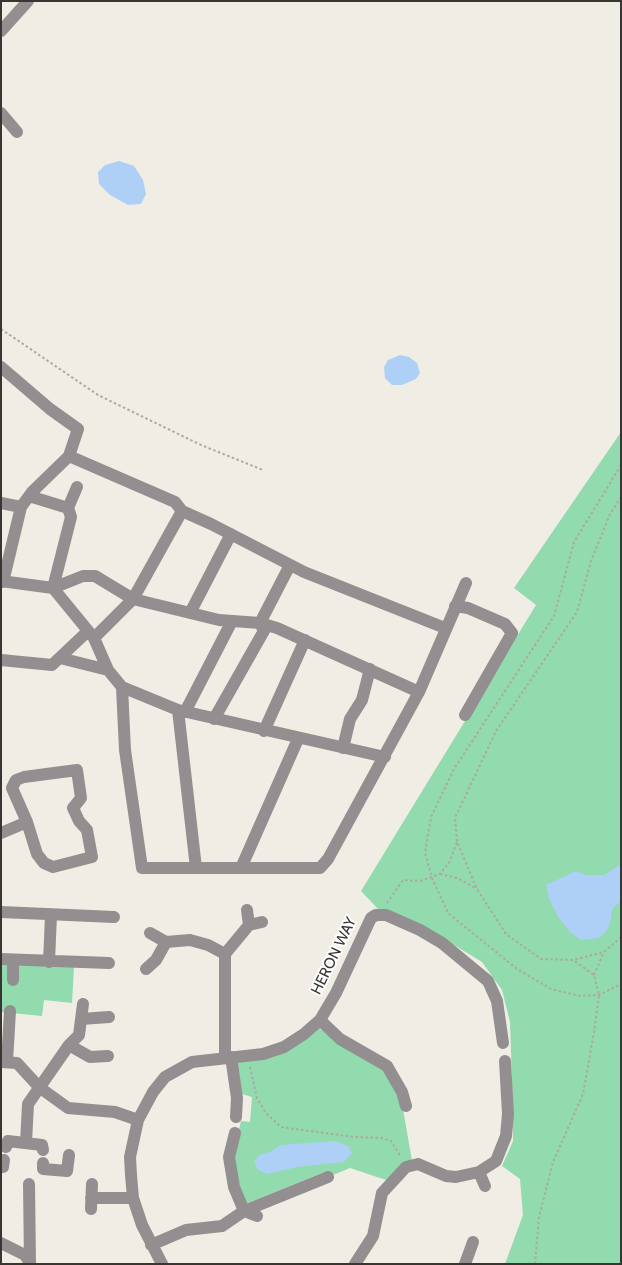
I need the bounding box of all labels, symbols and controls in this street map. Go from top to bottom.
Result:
street label: HERON WAY [308,914,360,998]

